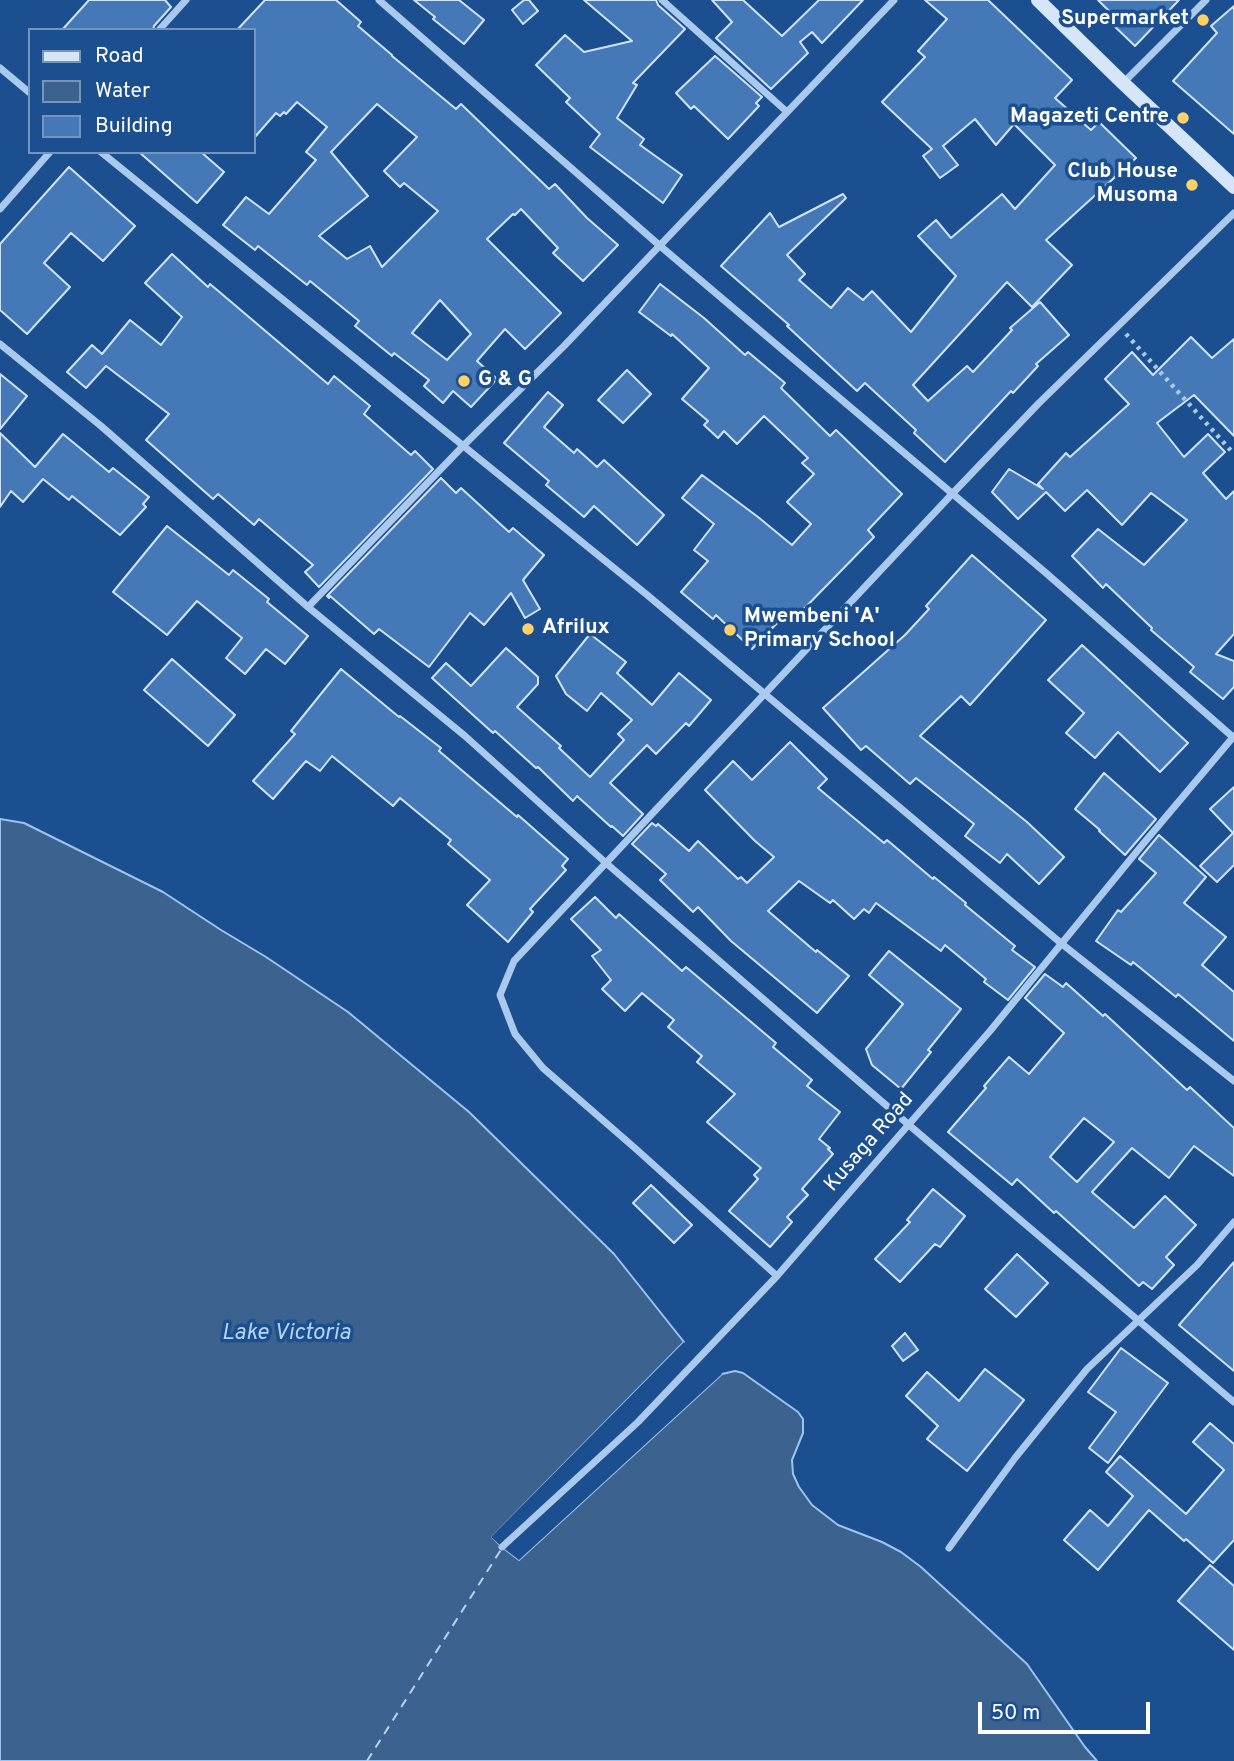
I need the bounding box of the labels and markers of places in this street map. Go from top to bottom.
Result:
place label: Supermarket [1061,7,1189,33]
marker: Supermarket [1195,12,1211,28]
place label: Magazeti Centre [1010,105,1169,131]
marker: Magazeti Centre [1175,110,1191,126]
place label: Club House Musoma [1067,160,1178,210]
marker: Club House Musoma [1184,177,1200,193]
place label: G & G [478,368,532,394]
marker: G & G [456,373,472,389]
place label: Mwembeni 'A' Primary School [744,605,895,655]
place label: Afrilux [542,616,610,642]
marker: Afrilux [520,621,536,637]
marker: Mwembeni 'A' Primary School [722,622,738,638]

